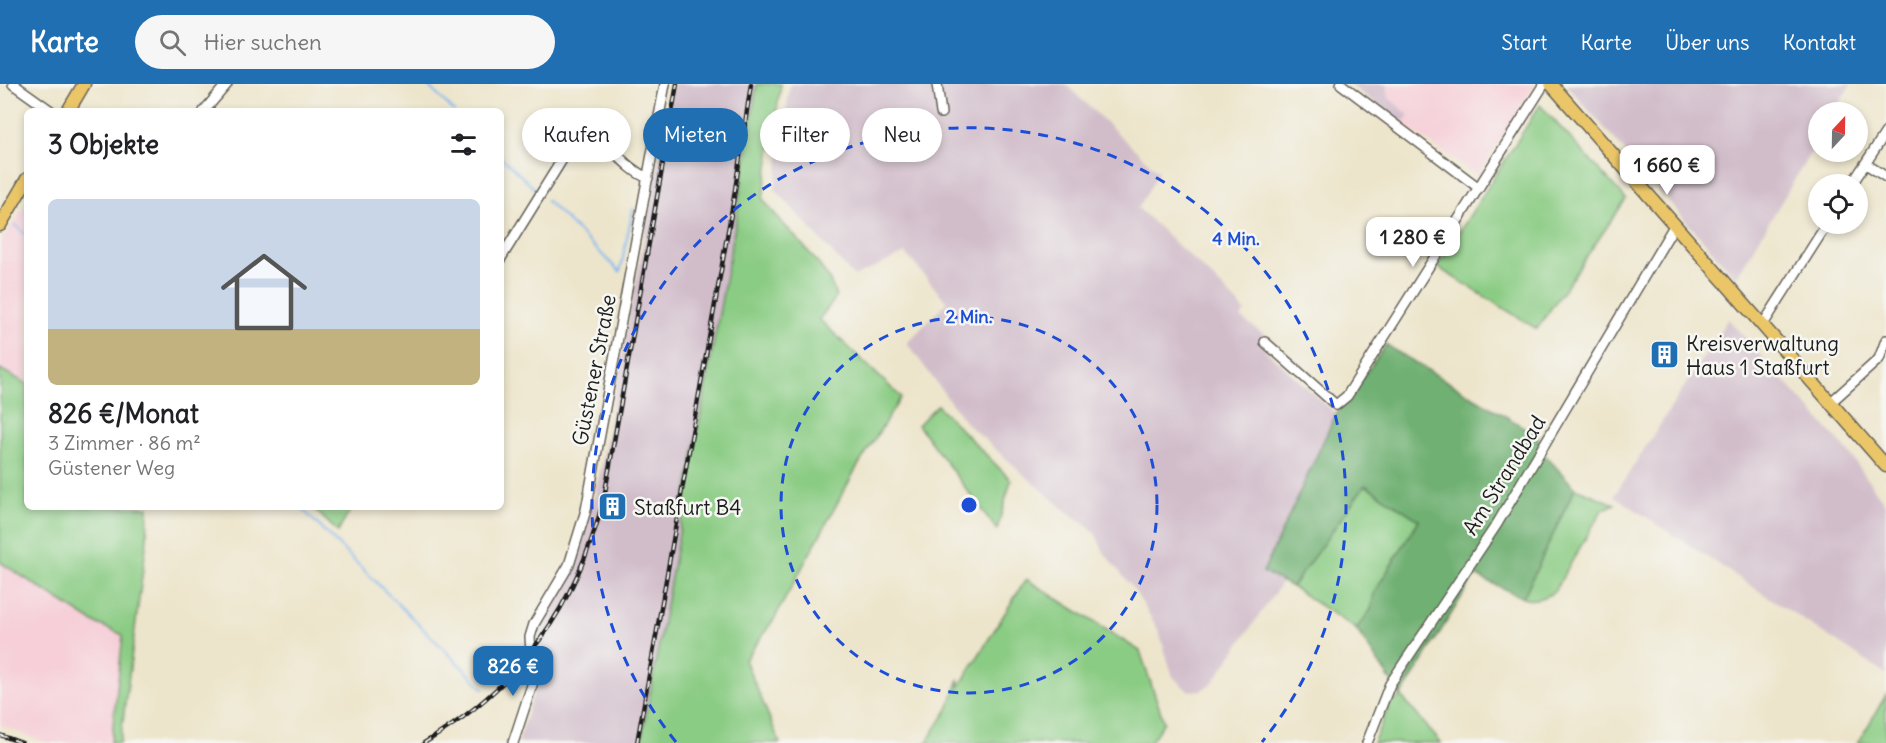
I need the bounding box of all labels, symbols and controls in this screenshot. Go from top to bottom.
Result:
search box [135,15,555,69]
text: Karte [30,24,99,60]
icon: search [156,26,189,59]
text: Hier suchen [204,28,322,56]
text: Start [1501,29,1547,56]
text: Karte [1580,29,1632,56]
text: Über uns [1665,29,1750,56]
text: Kontakt [1783,29,1856,56]
north arrow [1808,102,1868,162]
map controls [1808,102,1868,234]
chip: Kaufen [522,108,631,162]
chip: Mieten [643,108,748,162]
chip: Filter [760,108,850,162]
chip: Neu [862,108,942,162]
text: 3 Objekte [48,128,159,161]
icon: filters [447,128,480,161]
pin: 1 660 € [1612,145,1722,196]
text: 1 660 € [1634,152,1700,177]
button: locate [1808,174,1868,234]
pin: 1 280 € [1358,217,1468,268]
text: 1 280 € [1380,224,1446,249]
text: 4 Min. [1212,227,1260,250]
icon: home [210,238,318,346]
street label: Güstener Straße [566,292,622,448]
text: 2 Min. [946,305,993,328]
place label: Kreisverwaltung Haus 1 Staßfurt [1686,330,1839,381]
building icon: Kreisverwaltung Haus 1 Staßfurt [1649,339,1681,371]
text: 826 €/Monat [48,397,199,430]
street label: Am Strandbad [1457,410,1551,540]
text: 3 Zimmer · 86 m² [48,430,201,455]
text: Güstener Weg [48,455,175,480]
building icon: Staßfurt B4 [597,491,629,523]
place label: Staßfurt B4 [634,494,741,521]
centre of rings [959,495,979,515]
pin: 826 € [471,646,555,697]
text: 826 € [487,653,539,678]

